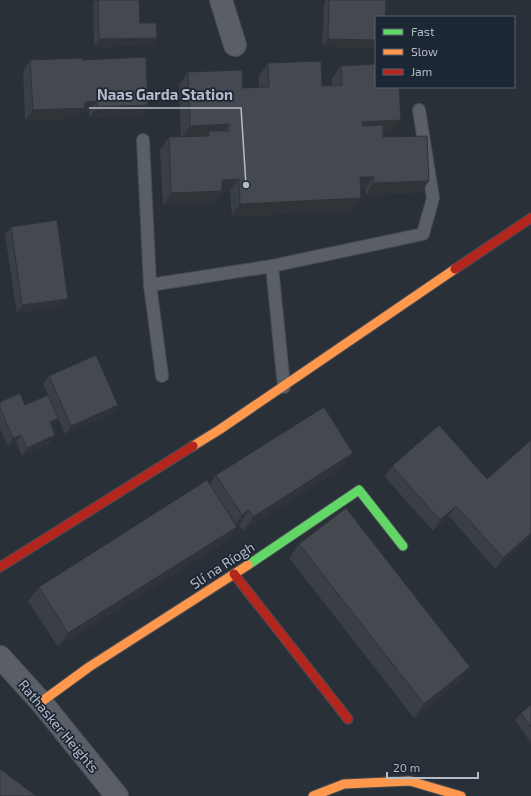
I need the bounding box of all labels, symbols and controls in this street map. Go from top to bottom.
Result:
legend [375,16,515,88]
text: Fast [411,24,435,38]
text: Slow [411,44,438,58]
text: Jam [411,64,432,78]
callout: Naas Garda Station [89,81,241,108]
text: Naas Garda Station [97,85,233,103]
street label: Slí na Ríogh [187,538,257,592]
street label: Rathasker Heights [15,676,103,776]
scale bar [387,754,478,780]
text: 20 m [393,760,420,774]

